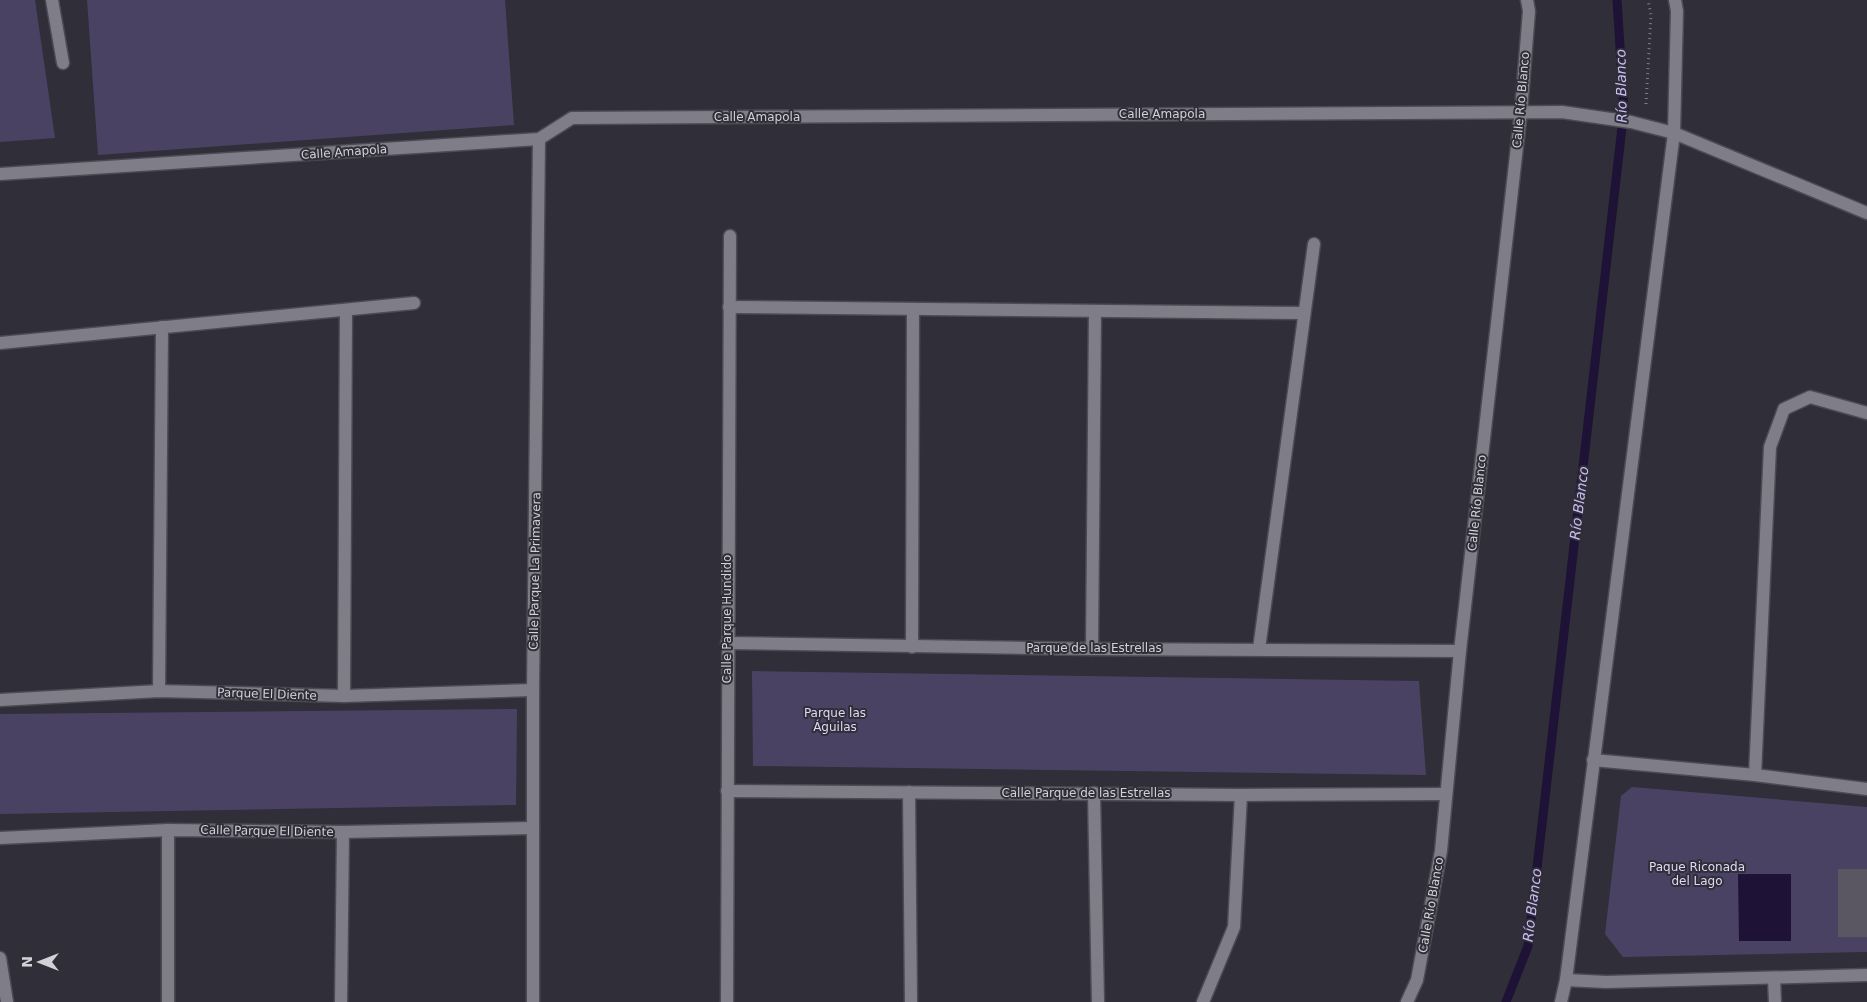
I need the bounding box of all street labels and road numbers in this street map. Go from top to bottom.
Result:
street label: Calle Río Blanco [1510,51,1532,149]
street label: Calle Amapola [1119,107,1205,121]
street label: Calle Amapola [714,110,800,124]
street label: Calle Amapola [300,142,388,162]
street label: Calle Río Blanco [1465,454,1489,552]
street label: Calle Parque La Primavera [527,492,543,650]
street label: Calle Parque Hundido [720,555,734,683]
street label: Parque de las Estrellas [1026,641,1162,655]
street label: Parque El Diente [217,685,317,703]
street label: Calle Parque de las Estrellas [1001,786,1171,800]
street label: Calle Parque El Diente [200,823,334,839]
street label: Calle Río Blanco [1416,856,1446,954]

